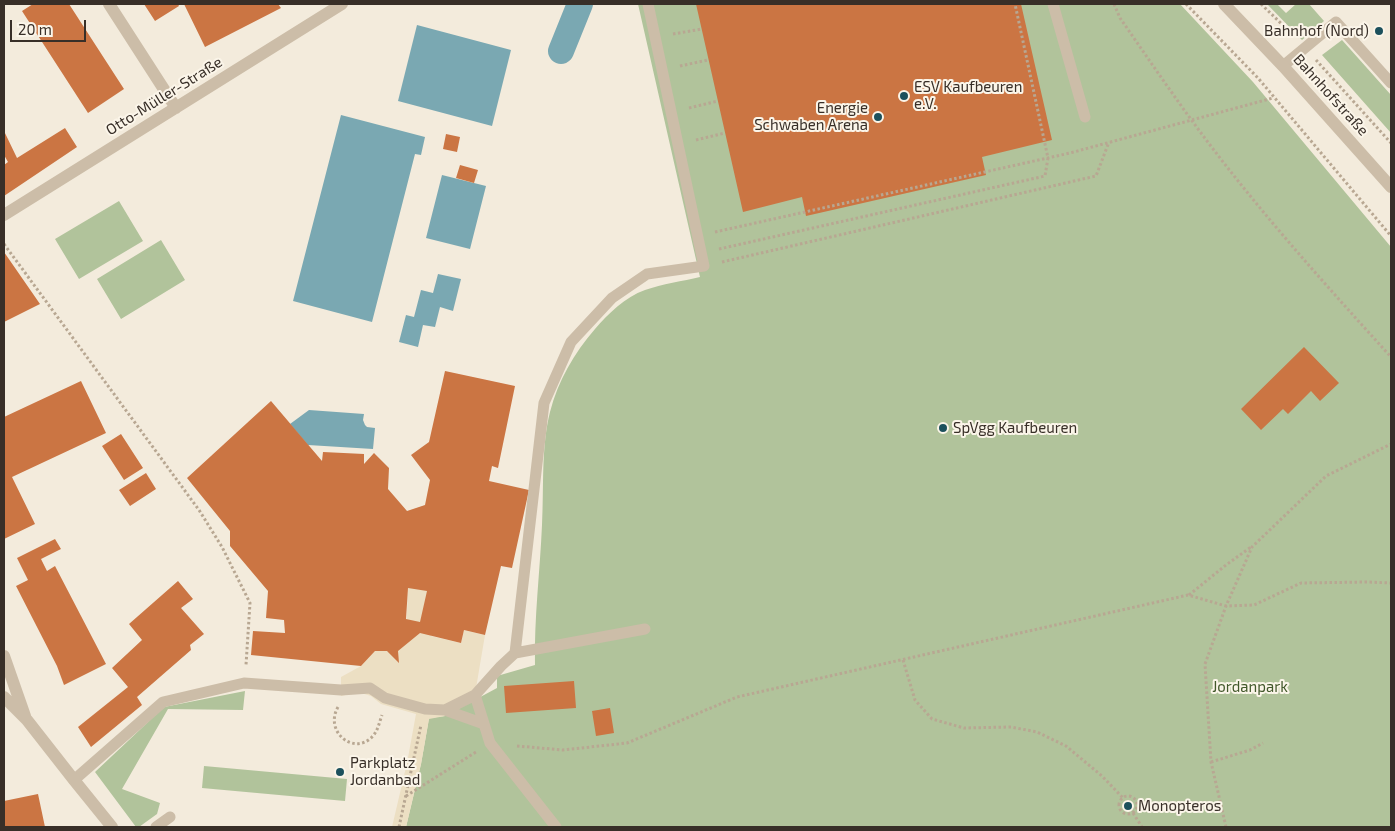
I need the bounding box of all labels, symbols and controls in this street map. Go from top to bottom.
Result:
scale bar [12,10,89,42]
text: 20 m [18,20,52,38]
place label: Bahnhof (Nord) [1264,22,1369,40]
marker: Bahnhof (Nord) [1373,25,1385,37]
street label: Bahnhofstraße [1290,50,1372,140]
street label: Otto-Müller-Straße [103,53,225,139]
place label: ESV Kaufbeuren e.V. [914,78,1022,113]
marker: ESV Kaufbeuren e.V. [898,90,910,102]
place label: Energie Schwaben Arena [754,99,868,134]
marker: Energie Schwaben Arena [872,111,884,123]
place label: SpVgg Kaufbeuren [953,419,1077,437]
marker: SpVgg Kaufbeuren [937,422,949,434]
park label: Jordanpark [1212,678,1288,696]
place label: Parkplatz Jordanbad [350,754,420,789]
marker: Parkplatz Jordanbad [334,766,346,778]
place label: Monopteros [1138,797,1221,815]
marker: Monopteros [1122,800,1134,812]

